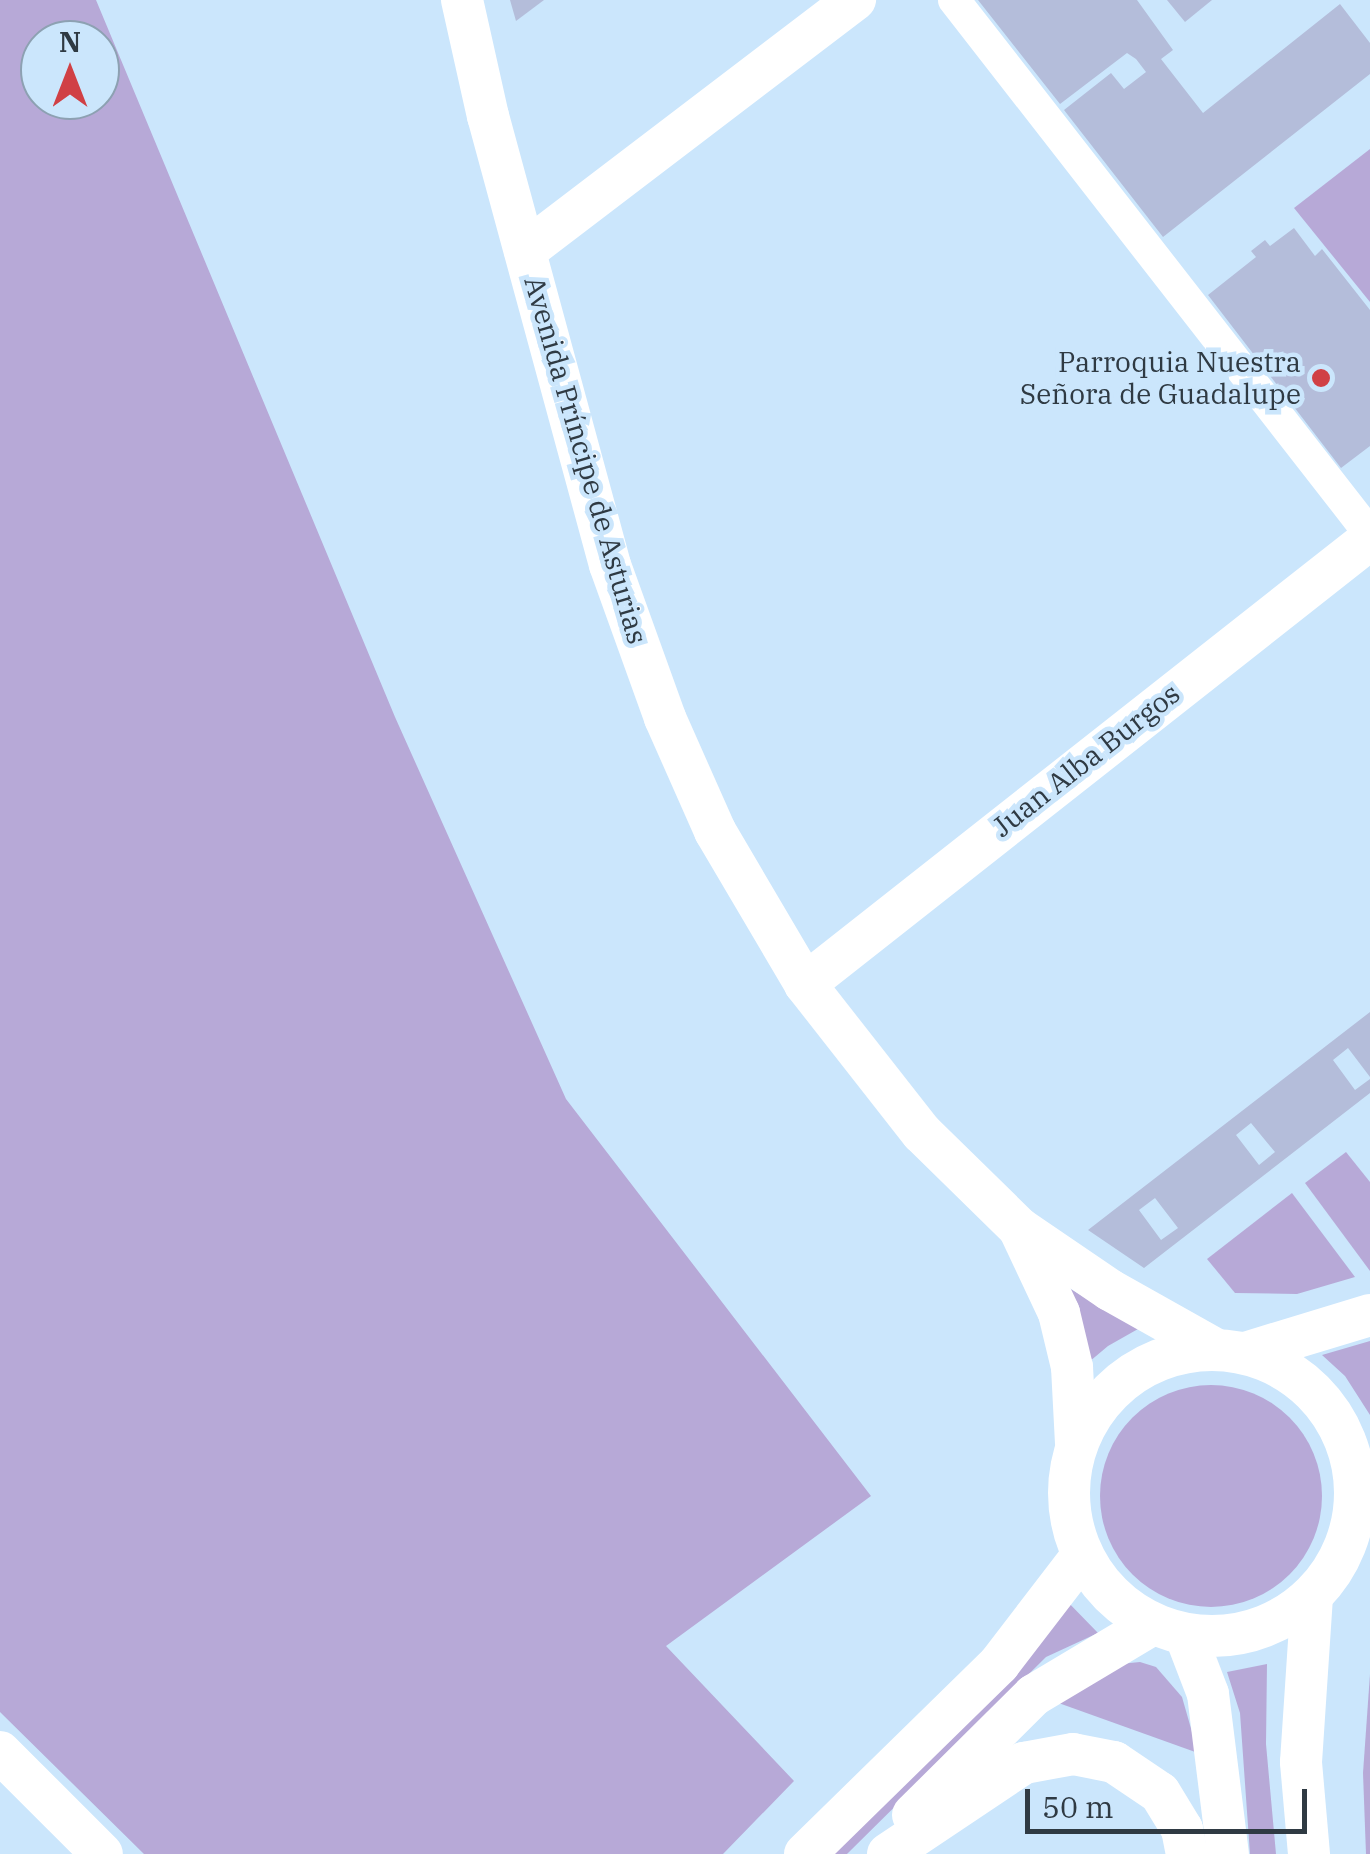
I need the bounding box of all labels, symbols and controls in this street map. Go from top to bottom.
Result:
north arrow [20,20,120,120]
text: N [59,23,81,60]
street label: Avenida Príncipe de Asturias [517,272,655,648]
place label: Parroquia Nuestra Señora de Guadalupe [1020,345,1301,411]
marker: Parroquia Nuestra Señora de Guadalupe [1310,367,1332,389]
street label: Juan Alba Burgos [986,676,1186,844]
scale bar [1030,1769,1312,1831]
text: 50 m [1042,1787,1114,1826]

